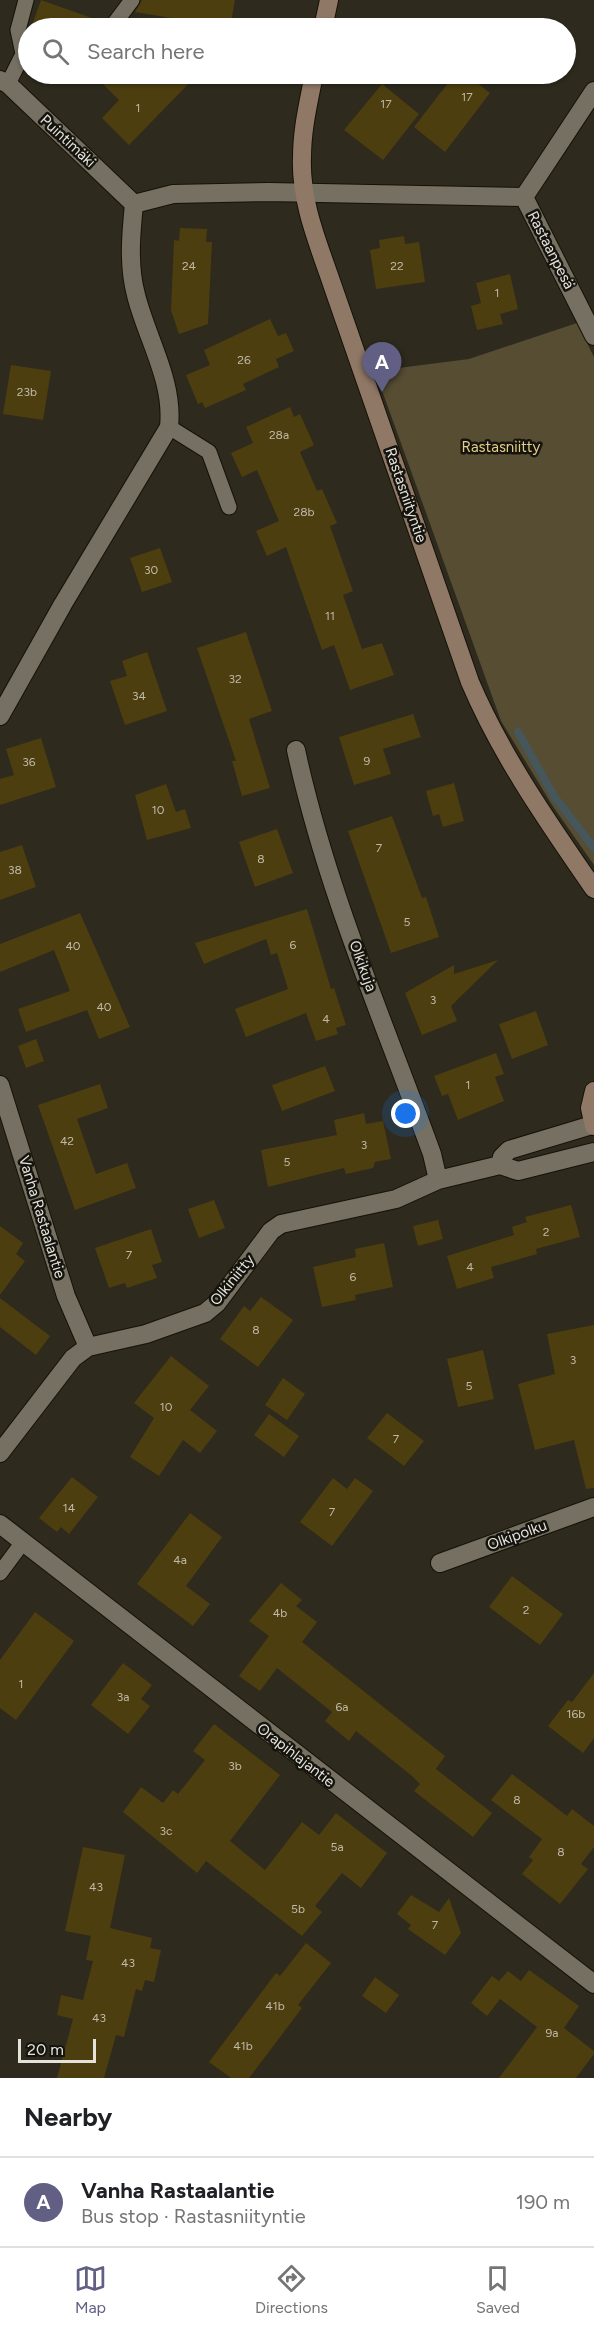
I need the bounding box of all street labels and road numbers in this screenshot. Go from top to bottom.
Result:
street label: Puintimäki [37,111,99,171]
street label: Rastaanpesä [524,208,578,292]
street label: Rastasniityntie [381,445,431,545]
street label: Olkikuja [345,938,381,994]
street label: Vanha Rastaalantie [15,1154,69,1280]
street label: Olkiniitty [206,1251,258,1309]
street label: Olkipolku [485,1516,549,1554]
street label: Orapihlajantie [254,1719,338,1791]

